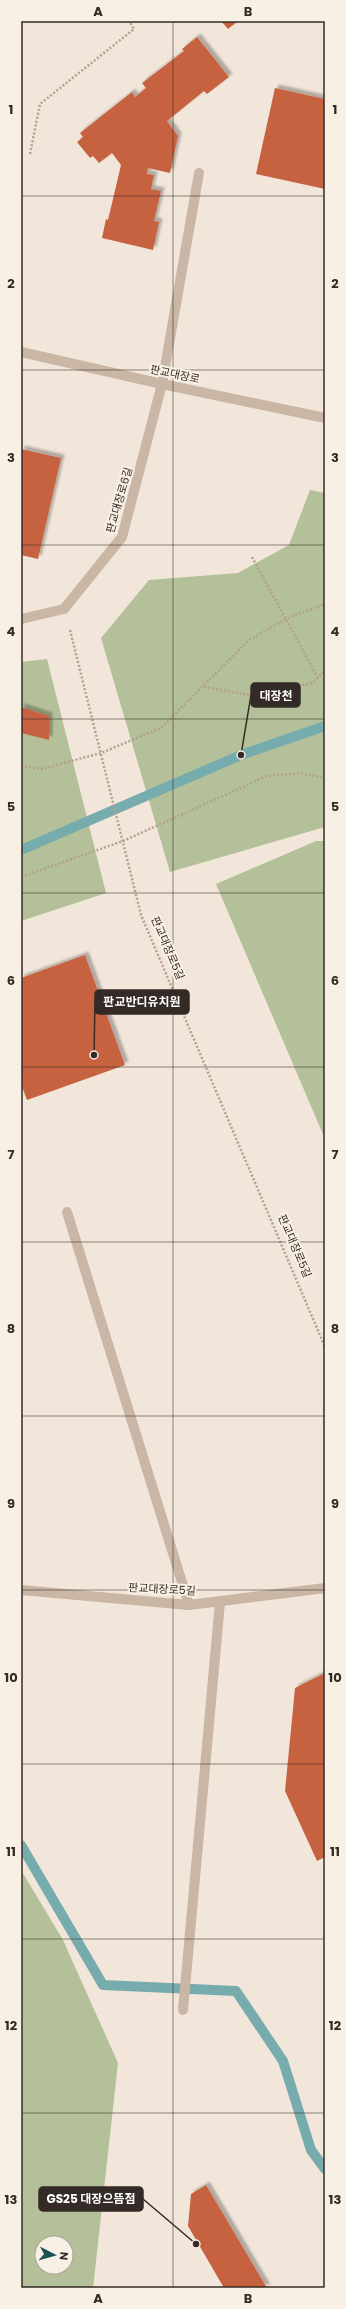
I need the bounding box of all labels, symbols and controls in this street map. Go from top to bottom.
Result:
text: A [93,2,103,21]
text: B [244,2,253,21]
text: 1 [9,100,13,119]
text: 1 [333,100,337,119]
text: 2 [7,274,15,293]
text: 2 [331,274,339,293]
street label: 판교대장로 [149,361,201,387]
text: 3 [7,448,15,467]
text: 3 [331,448,339,467]
street label: 판교대장로6길 [102,465,136,535]
text: 4 [7,622,16,641]
text: 4 [331,622,340,641]
callout: 대장천 [251,683,300,707]
text: 대장천 [259,687,293,704]
text: 5 [7,797,15,816]
text: 5 [331,797,339,816]
street label: 판교대장로5길 [147,914,189,982]
text: 6 [7,971,15,990]
text: 6 [331,971,339,990]
callout: 판교반디유치원 [95,990,189,1014]
text: 판교반디유치원 [103,993,181,1010]
text: 7 [8,1145,15,1164]
text: 7 [332,1145,339,1164]
street label: 판교대장로5길 [274,1212,316,1280]
text: 8 [7,1319,15,1338]
text: 8 [331,1319,339,1338]
text: 9 [7,1494,15,1513]
text: 9 [331,1494,339,1513]
street label: 판교대장로5길 [128,1579,196,1599]
text: 10 [4,1668,18,1687]
text: 10 [328,1668,342,1687]
text: 11 [6,1842,16,1861]
text: 11 [330,1842,340,1861]
text: 12 [5,2016,18,2035]
text: 12 [329,2016,342,2035]
callout: GS25 대장으뜸점 [39,2187,143,2211]
text: 13 [5,2190,18,2209]
text: GS25 대장으뜸점 [47,2190,135,2207]
text: 13 [329,2190,342,2209]
north arrow [34,2235,74,2275]
text: N [56,2251,72,2261]
text: A [93,2289,103,2308]
text: B [244,2289,253,2308]

